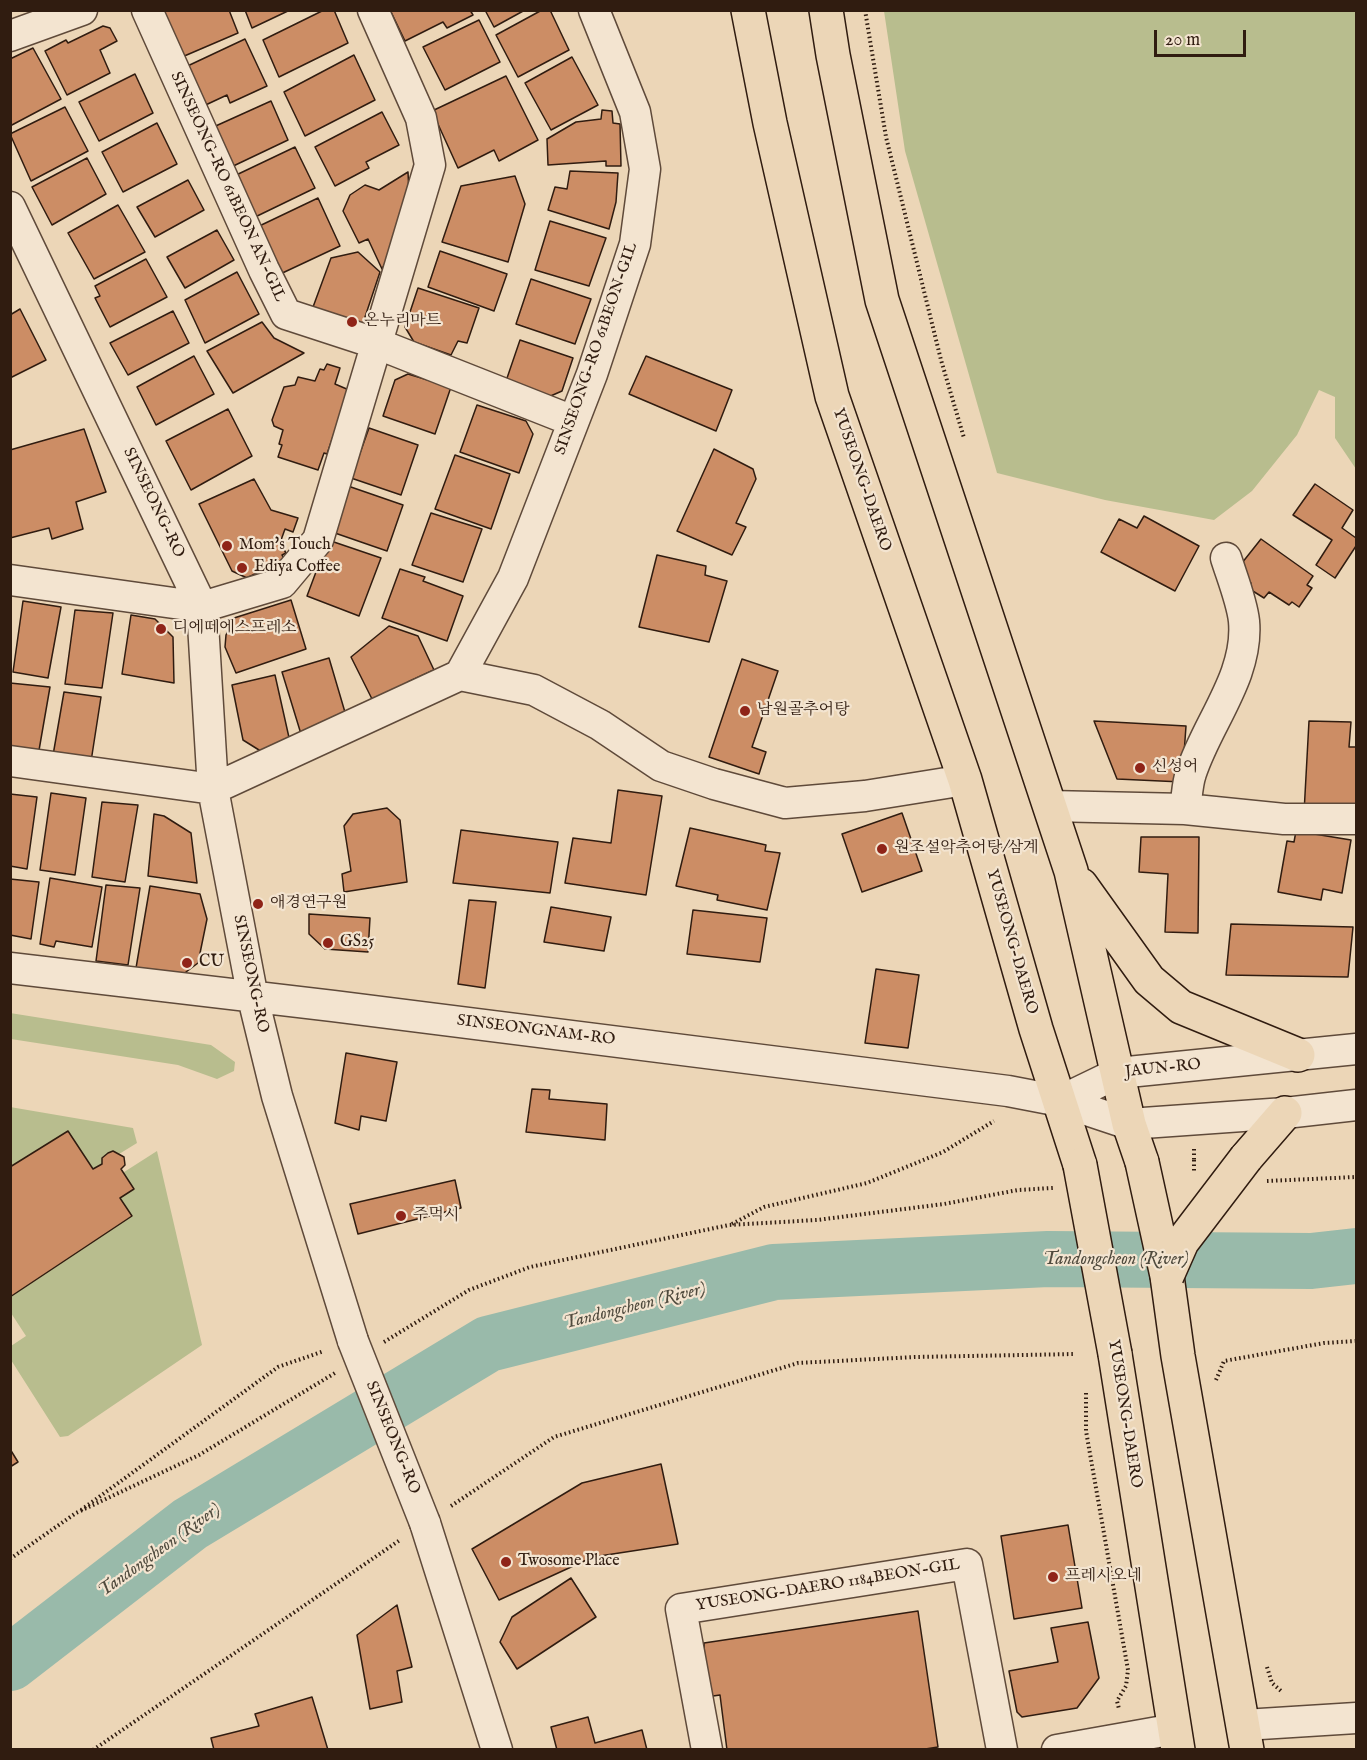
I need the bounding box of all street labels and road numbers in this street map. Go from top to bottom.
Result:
street label: SINSEONG-RO 61BEON AN-GIL [165,69,289,305]
street label: SINSEONG-RO 61BEON-GIL [552,240,642,458]
street label: YUSEONG-DAERO [827,406,895,554]
street label: SINSEONG-RO [118,445,188,561]
street label: YUSEONG-DAERO [981,867,1041,1017]
street label: SINSEONG-RO [228,913,272,1035]
street label: SINSEONGNAM-RO [456,1012,616,1050]
street label: JAUN-RO [1124,1055,1202,1083]
street label: YUSEONG-DAERO [1103,1338,1145,1490]
street label: SINSEONG-RO [361,1379,423,1497]
street label: YUSEONG-DAERO 1184BEON-GIL [695,1556,961,1616]

